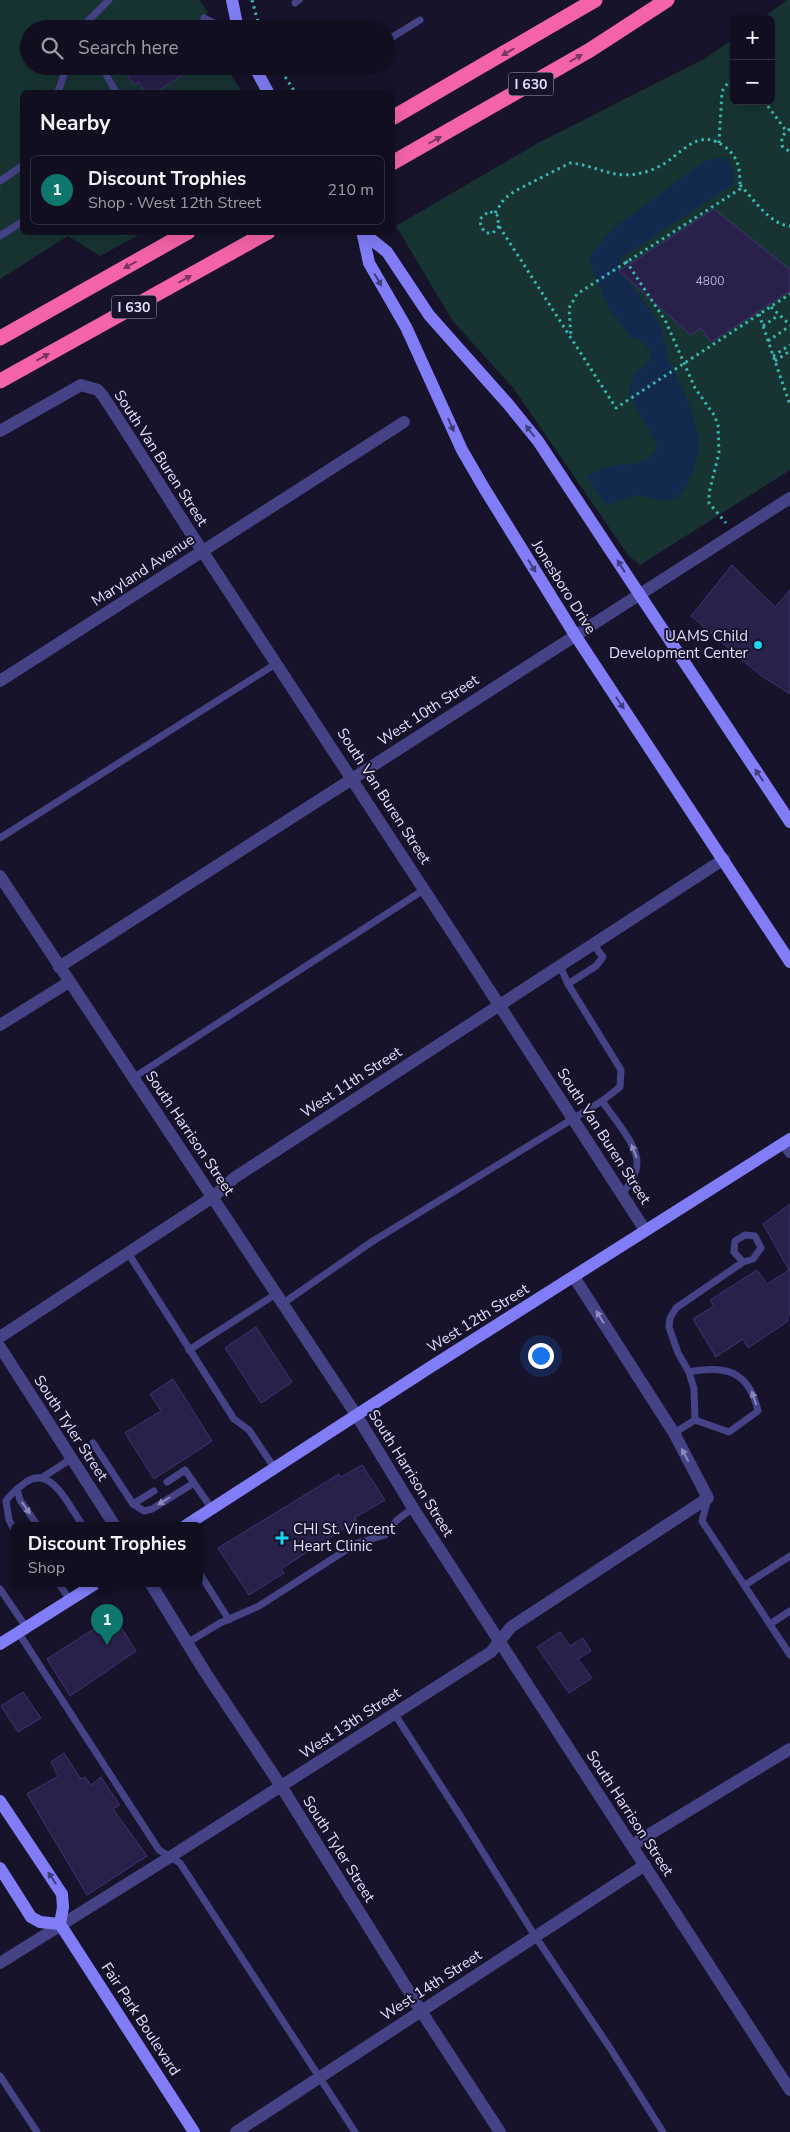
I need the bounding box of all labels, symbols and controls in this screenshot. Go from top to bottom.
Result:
map controls [730,15,775,105]
button: + [730,15,775,60]
search box [20,20,395,75]
icon: search [38,34,66,62]
text: Search here [78,35,179,61]
one-way arrow [500,48,515,56]
one-way arrow [569,54,582,63]
button: − [730,60,775,105]
road number: I 630 [508,72,554,96]
text: Nearby [40,109,110,137]
one-way arrow [428,135,442,144]
text: Discount Trophies [88,166,246,192]
text: 1 [52,179,62,201]
text: 210 m [327,179,374,201]
text: Shop · West 12th Street [88,192,261,214]
one-way arrow [123,260,137,269]
house number: 4800 [696,273,724,289]
one-way arrow [178,274,192,283]
one-way arrow [374,274,383,287]
road number: I 630 [112,296,156,318]
one-way arrow [35,353,50,361]
street label: South Van Buren Street [109,386,213,531]
one-way arrow [448,418,456,432]
one-way arrow [525,425,535,438]
street label: Maryland Avenue [88,529,198,611]
street label: Jonesboro Drive [527,535,601,638]
one-way arrow [527,559,537,573]
one-way arrow [616,560,625,573]
place label: UAMS Child Development Center [609,626,749,663]
marker: UAMS Child Development Center [752,639,764,651]
street label: West 10th Street [374,670,483,750]
one-way arrow [615,696,624,709]
street label: South Van Buren Street [332,724,436,869]
one-way arrow [754,768,763,781]
street label: West 11th Street [297,1042,406,1122]
street label: South Van Buren Street [552,1064,656,1209]
street label: South Harrison Street [141,1067,240,1200]
one-way arrow [629,1144,637,1158]
street label: West 12th Street [423,1278,533,1357]
one-way arrow [595,1311,604,1324]
your location [528,1343,554,1369]
street label: South Tyler Street [29,1371,113,1485]
one-way arrow [749,1390,757,1405]
street label: South Harrison Street [364,1406,459,1541]
one-way arrow [681,1448,689,1462]
one-way arrow [157,1497,170,1506]
one-way arrow [21,1501,31,1515]
place label: CHI St. Vincent Heart Clinic [293,1519,396,1556]
popup [11,1522,203,1587]
text: Discount Trophies [28,1531,186,1557]
marker: CHI St. Vincent Heart Clinic [275,1531,289,1545]
text: Shop [28,1557,65,1579]
pin: 1 [91,1604,123,1645]
street label: West 13th Street [296,1683,405,1763]
street label: South Harrison Street [582,1746,679,1880]
street label: South Tyler Street [298,1792,380,1907]
one-way arrow [47,1872,57,1885]
street label: West 14th Street [377,1945,486,2025]
street label: Fair Park Boulevard [97,1959,185,2079]

